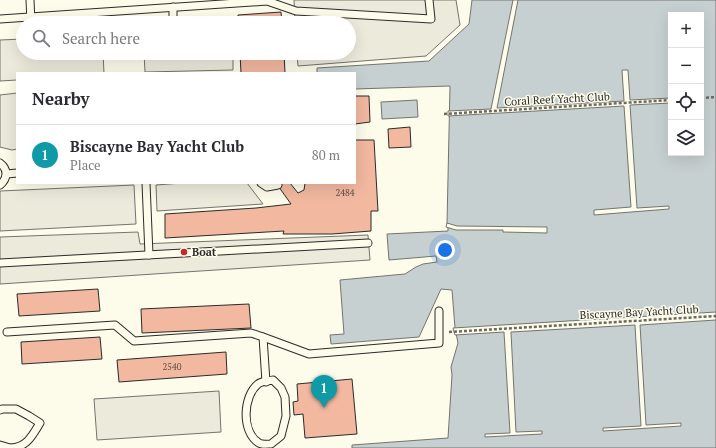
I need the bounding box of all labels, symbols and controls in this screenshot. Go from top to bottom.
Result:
map controls [668,12,704,156]
button: + [668,12,704,48]
search box [16,16,356,60]
icon: search [30,27,52,49]
text: Search here [62,28,140,48]
button: − [668,48,704,84]
button: locate [668,84,704,120]
text: Nearby [32,87,90,110]
street label: Coral Reef Yacht Club [504,89,610,109]
button: layers [668,120,704,156]
text: Biscayne Bay Yacht Club [70,136,244,156]
text: 1 [41,146,49,164]
text: 80 m [312,146,340,164]
text: Place [70,156,101,174]
house number: 2484 [335,187,355,199]
your location [435,240,455,260]
place label: Boat [192,245,217,259]
marker: Boat [179,247,189,257]
street label: Biscayne Bay Yacht Club [579,302,699,322]
house number: 2540 [162,361,182,373]
pin: 1 [311,375,337,408]

